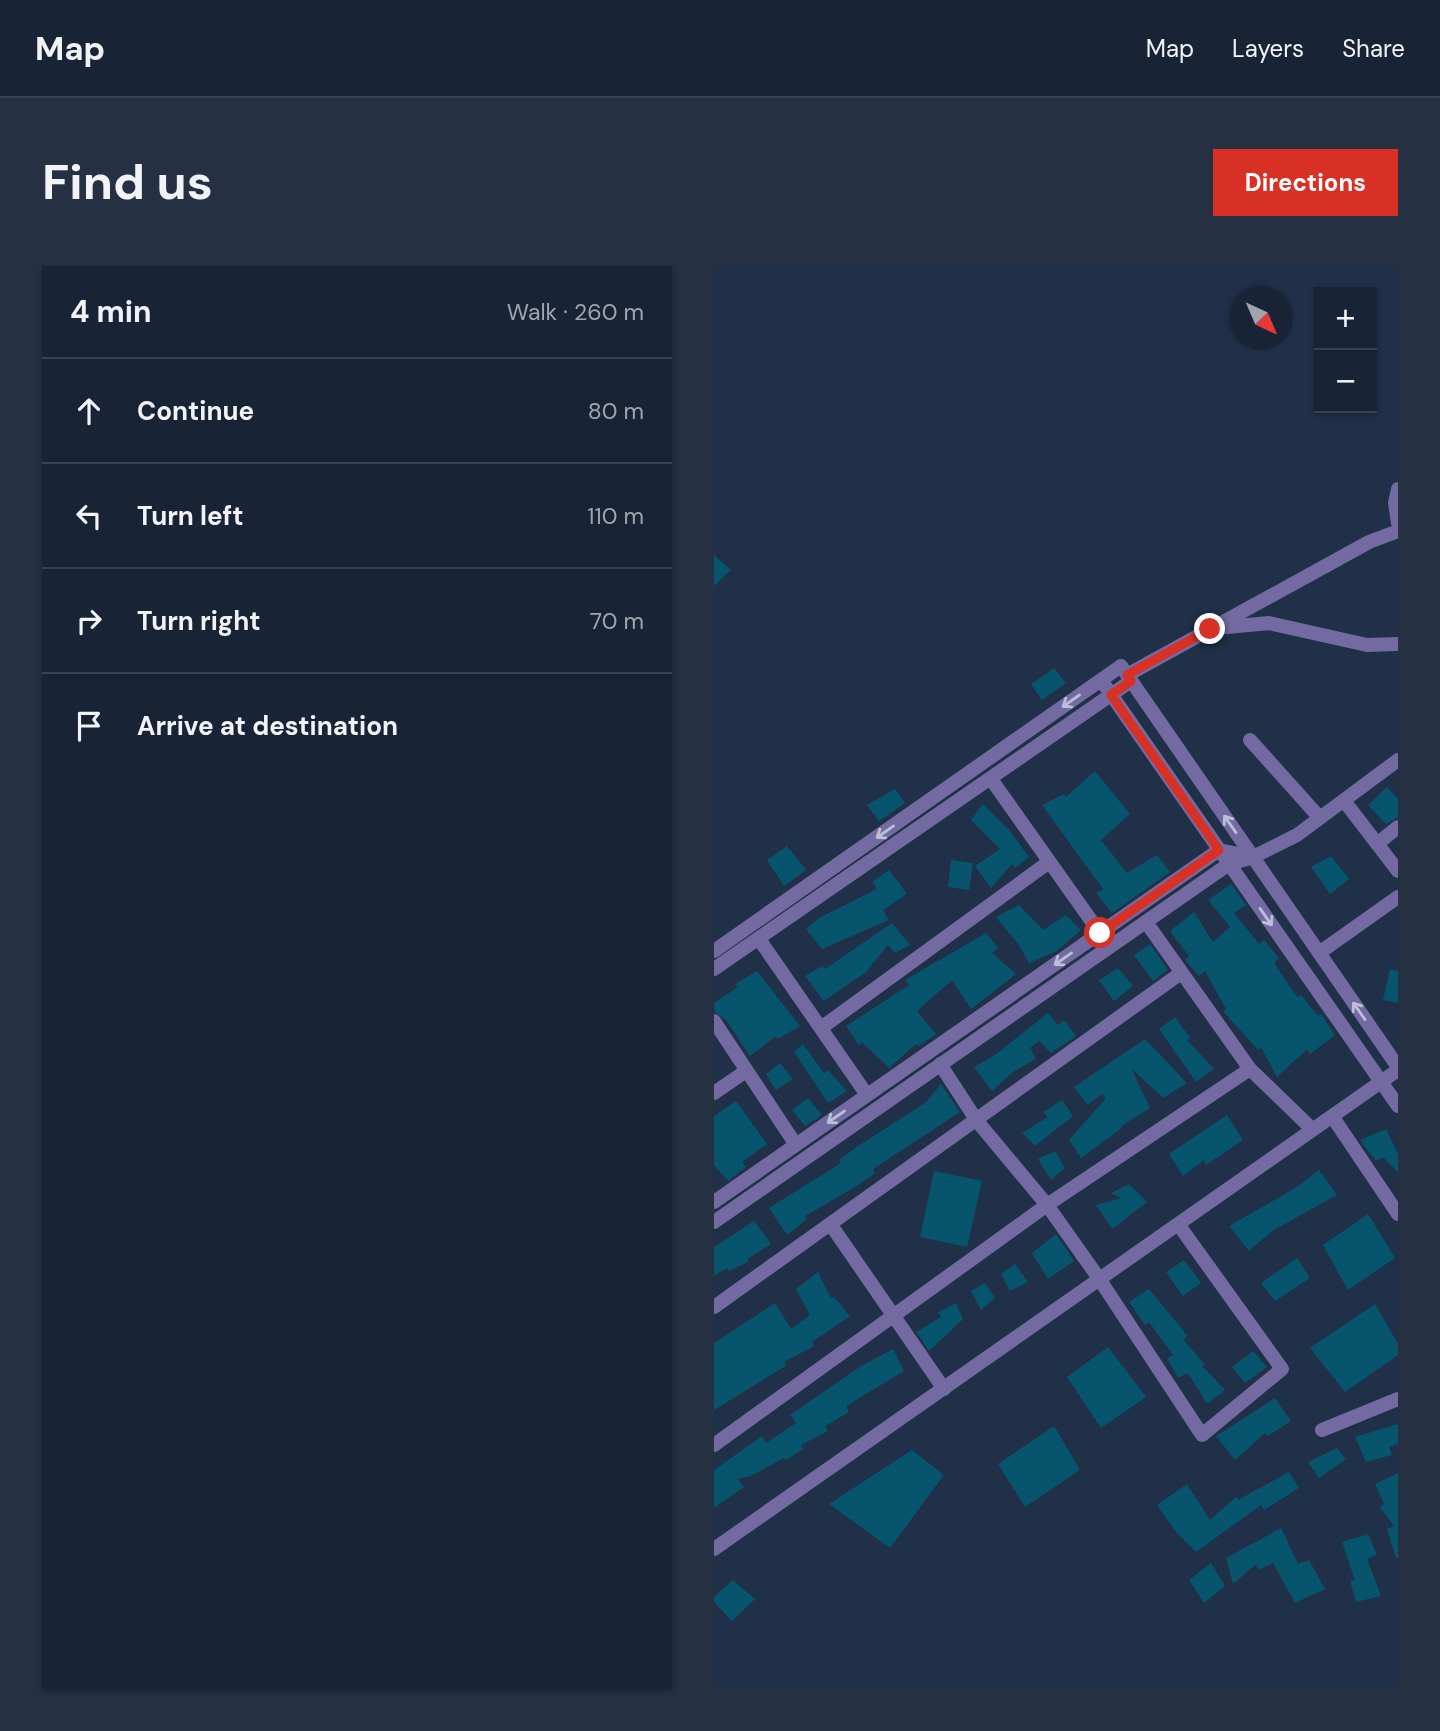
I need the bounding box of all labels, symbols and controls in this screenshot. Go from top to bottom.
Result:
text: Map [35,27,105,70]
text: Map [1146,33,1194,64]
text: Layers [1232,33,1304,64]
text: Share [1342,33,1405,64]
button: Directions [1213,149,1398,216]
text: Find us [42,150,213,214]
north arrow [1230,287,1293,350]
map controls [1314,287,1377,413]
button: + [1314,287,1377,350]
text: 4 min [70,292,152,331]
text: Walk · 260 m [507,297,644,327]
button: − [1314,350,1377,413]
icon: ahead [70,392,108,430]
text: Continue [137,394,254,428]
text: 80 m [588,396,644,426]
icon: left [70,497,108,535]
text: Turn left [137,499,244,533]
text: 110 m [587,501,644,531]
icon: right [70,602,108,640]
text: Turn right [137,604,261,638]
text: 70 m [590,606,644,636]
route end [1194,613,1225,644]
one-way arrow [1062,694,1081,708]
icon: arrive [70,707,108,745]
text: Arrive at destination [137,709,398,743]
one-way arrow [1223,815,1237,834]
one-way arrow [876,825,895,839]
one-way arrow [1259,907,1273,926]
route start [1084,917,1115,948]
one-way arrow [1054,952,1073,966]
one-way arrow [1352,1002,1366,1021]
one-way arrow [827,1110,846,1124]

